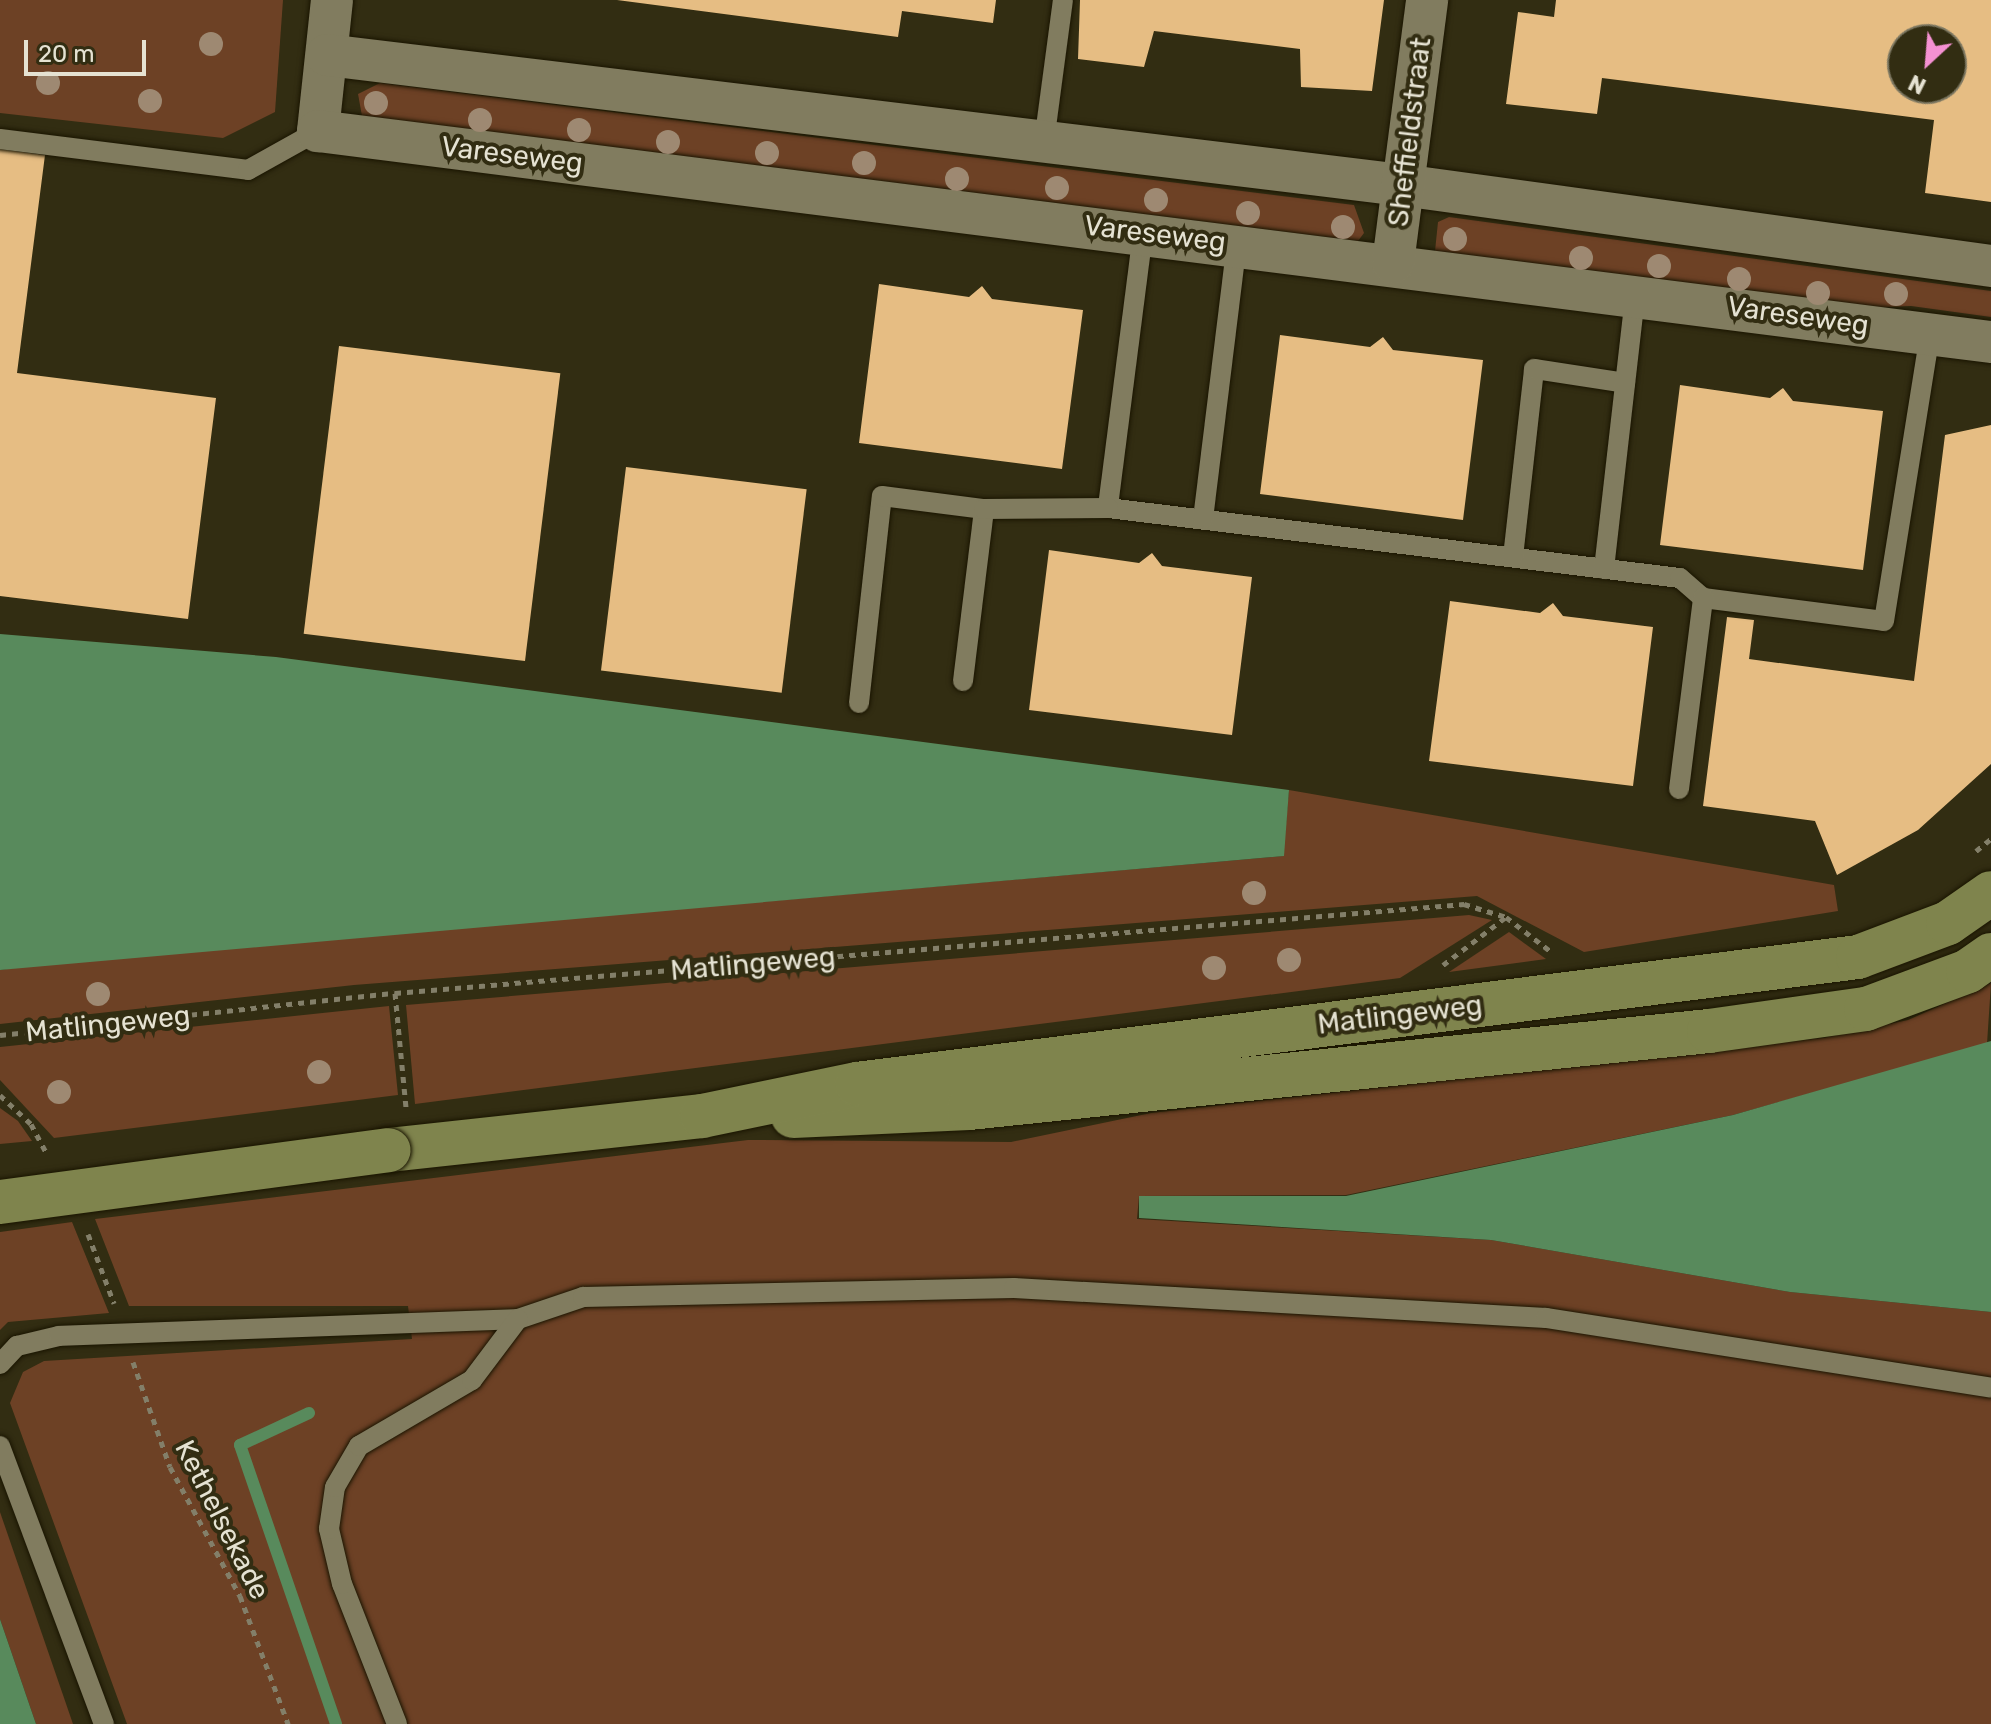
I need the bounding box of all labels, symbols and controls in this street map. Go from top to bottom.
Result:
scale bar [28,24,150,74]
north arrow [1887,24,1967,104]
street label: Sheffieldstraat [1382,35,1438,229]
text: 20 m [38,40,95,68]
text: N [1904,69,1930,100]
street label: Vareseweg [439,130,585,180]
street label: Vareseweg [1082,209,1228,259]
street label: Vareseweg [1725,289,1871,343]
street label: Matlingeweg [669,940,837,988]
street label: Matlingeweg [1316,988,1484,1042]
street label: Matlingeweg [24,999,192,1049]
street label: Kethelsekade [168,1435,276,1605]

